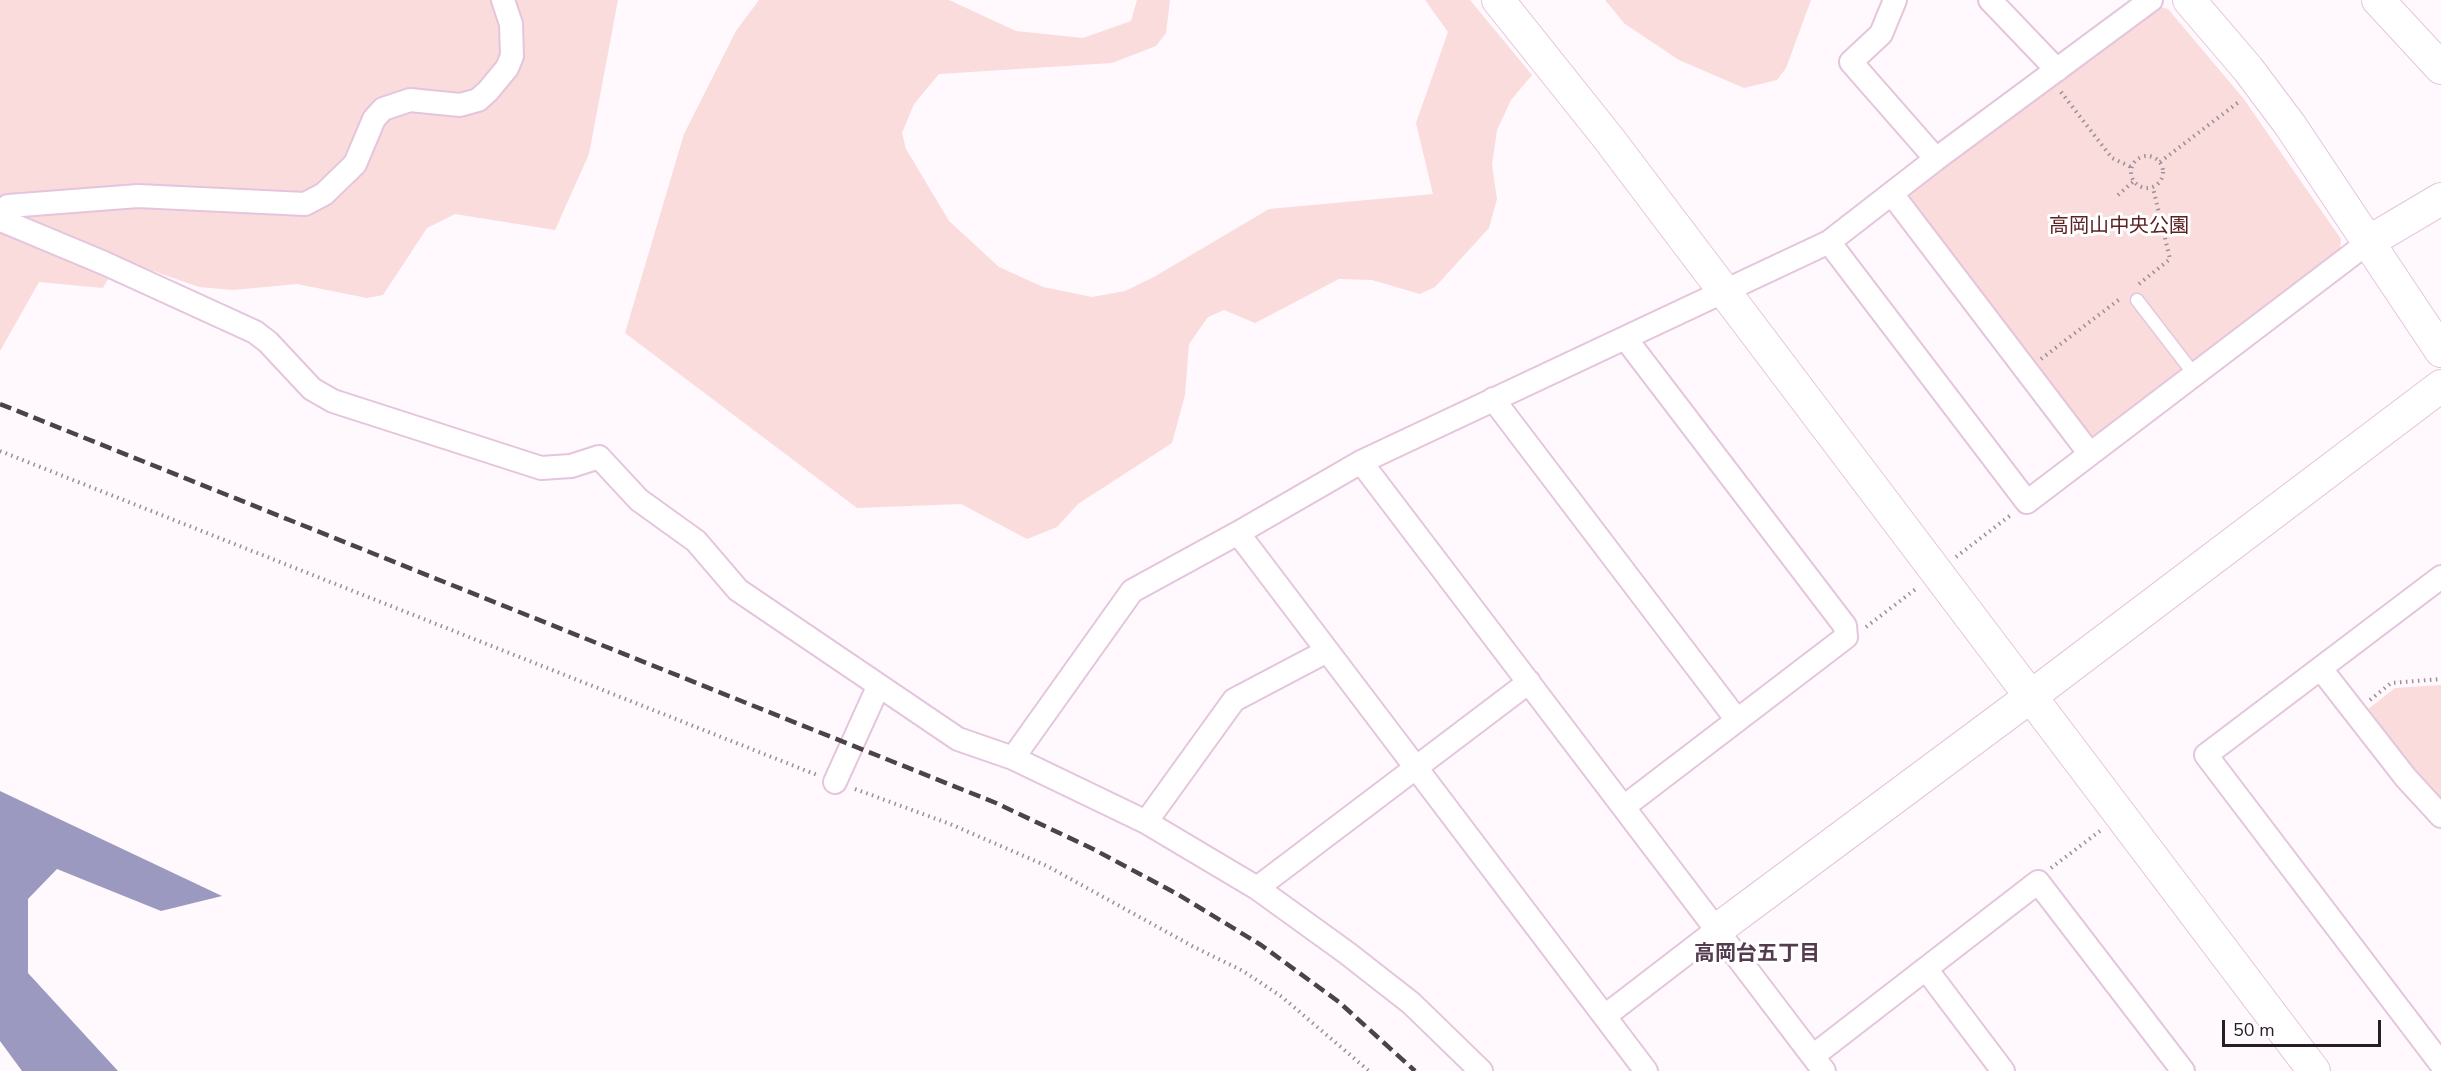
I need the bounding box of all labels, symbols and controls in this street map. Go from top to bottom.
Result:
park label: 高岡山中央公園 [2049,215,2189,239]
district label: 高岡台五丁目 [1694,942,1820,968]
scale bar [2225,1008,2384,1046]
text: 50 m [2233,1018,2275,1042]

